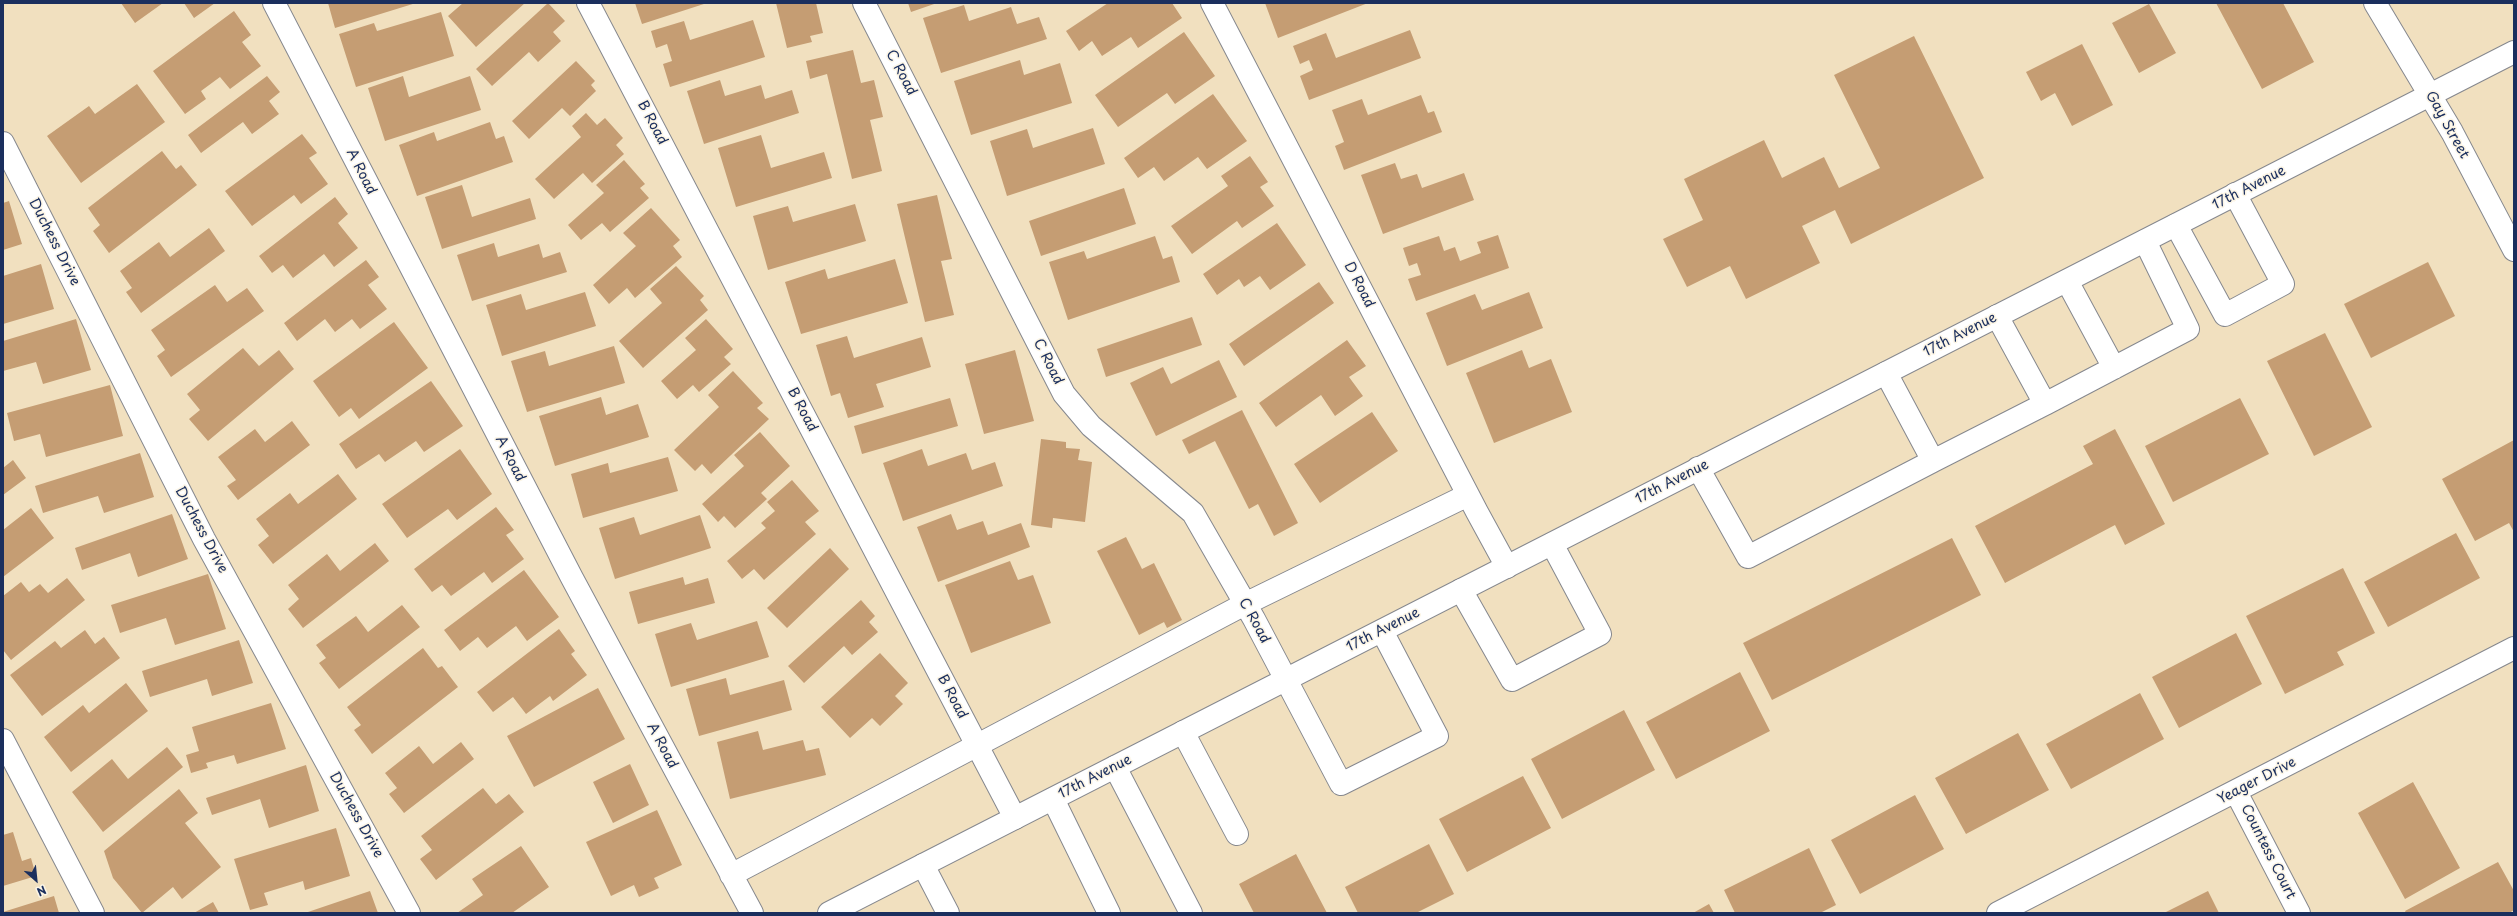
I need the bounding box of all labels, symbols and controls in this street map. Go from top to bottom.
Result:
street label: C Road [882,47,920,99]
street label: Gay Street [2422,88,2472,162]
street label: B Road [633,98,671,148]
street label: A Road [342,146,380,198]
street label: 17th Avenue [2209,162,2289,214]
street label: Duchess Drive [25,195,83,289]
street label: D Road [1340,259,1378,311]
street label: 17th Avenue [1920,309,2000,361]
street label: C Road [1029,336,1067,388]
street label: B Road [783,385,821,435]
street label: A Road [491,433,529,485]
street label: 17th Avenue [1632,456,1712,508]
street label: Duchess Drive [171,484,231,576]
street label: C Road [1235,595,1273,647]
street label: 17th Avenue [1343,604,1423,656]
street label: B Road [933,672,971,722]
street label: A Road [643,720,681,772]
street label: 17th Avenue [1055,751,1135,803]
street label: Yeager Drive [2215,754,2299,808]
street label: Duchess Drive [325,769,387,861]
street label: Countess Court [2237,802,2299,902]
north arrow [16,860,56,900]
text: N [34,882,49,901]

